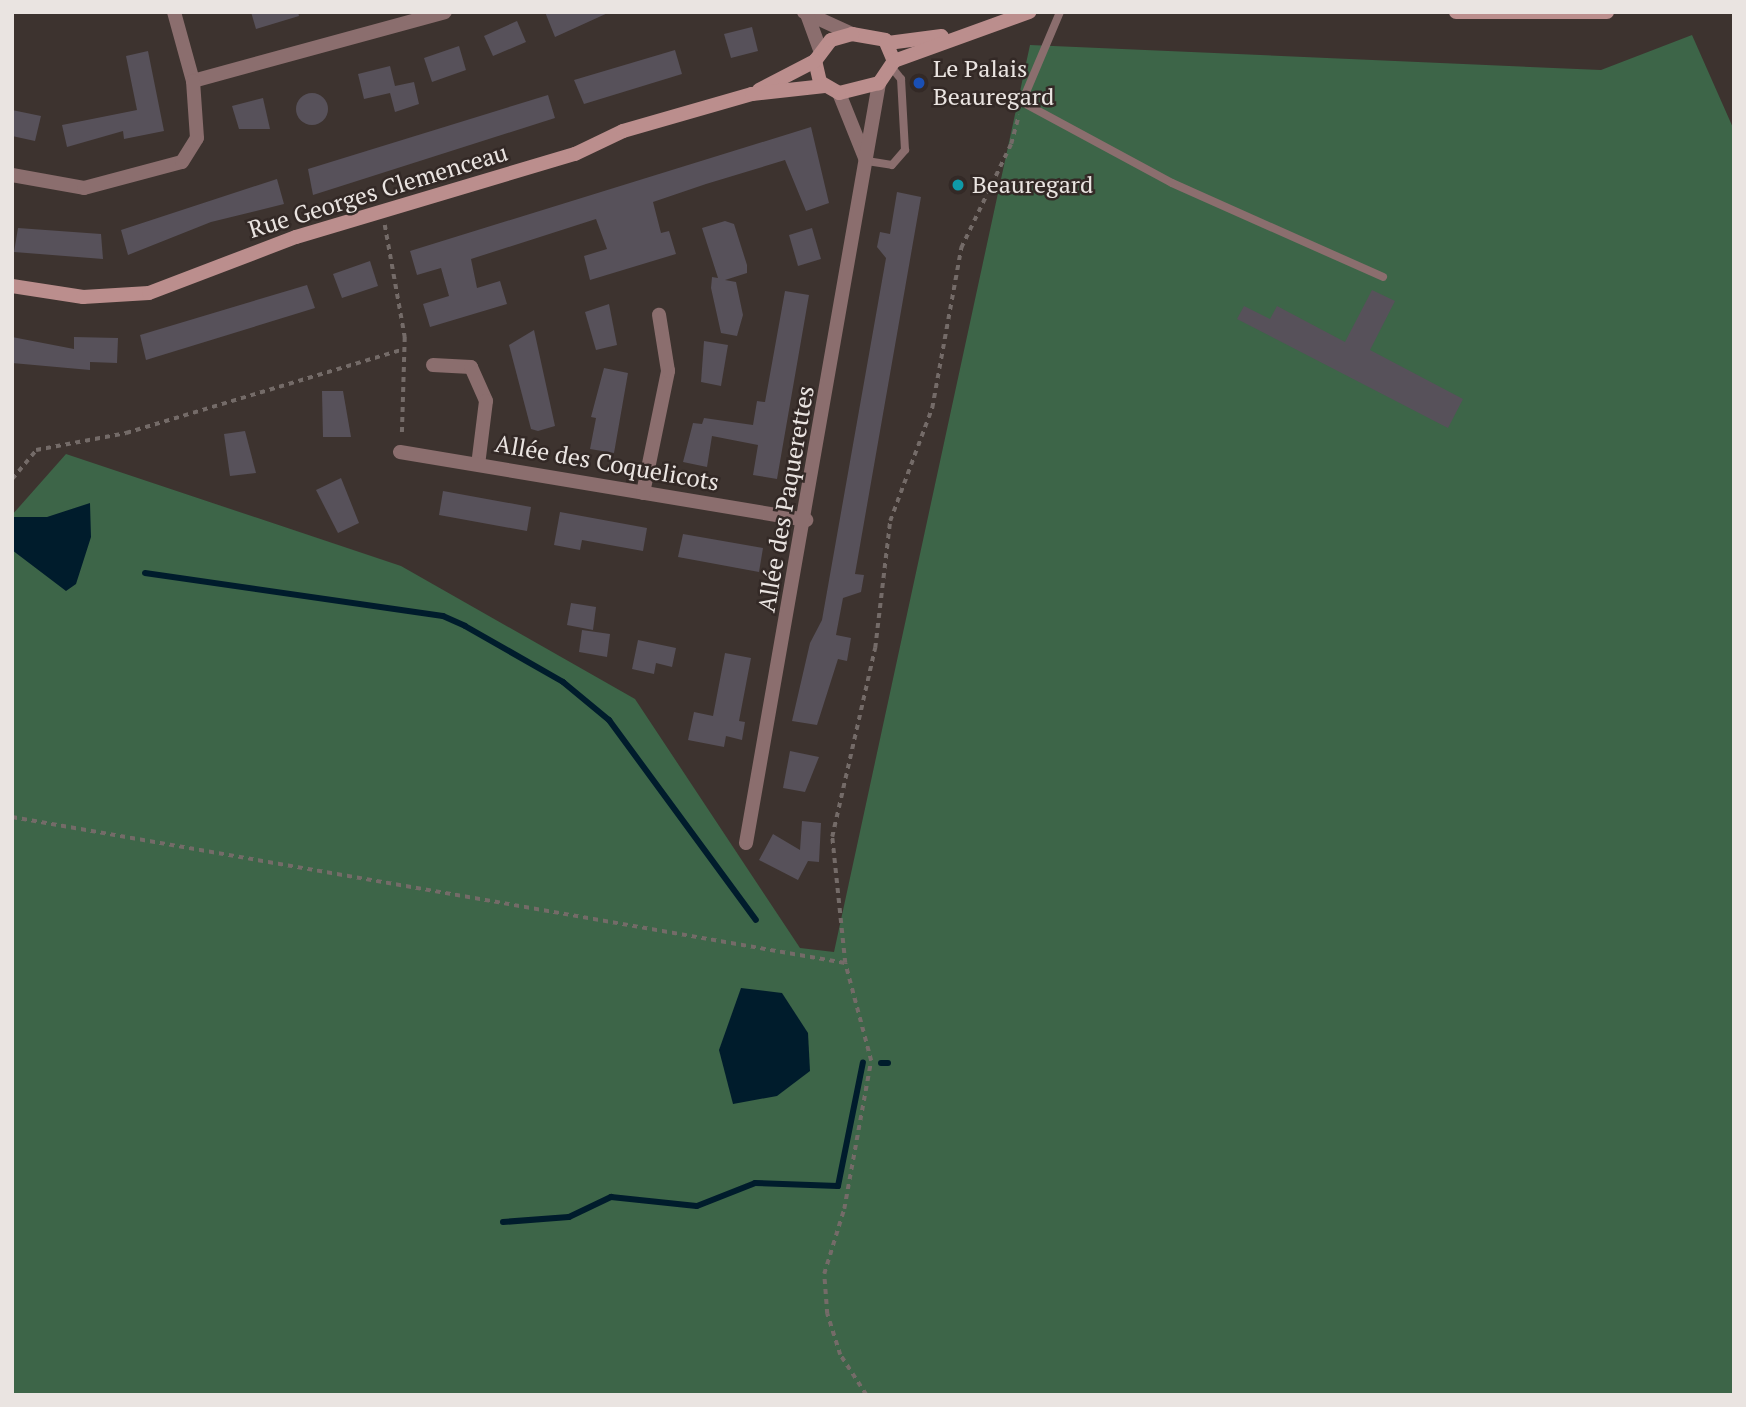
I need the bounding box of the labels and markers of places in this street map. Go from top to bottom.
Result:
place label: Le Palais Beauregard [933,55,1054,111]
marker: Le Palais Beauregard [911,75,927,91]
place label: Beauregard [972,171,1093,199]
marker: Beauregard [950,177,966,193]

